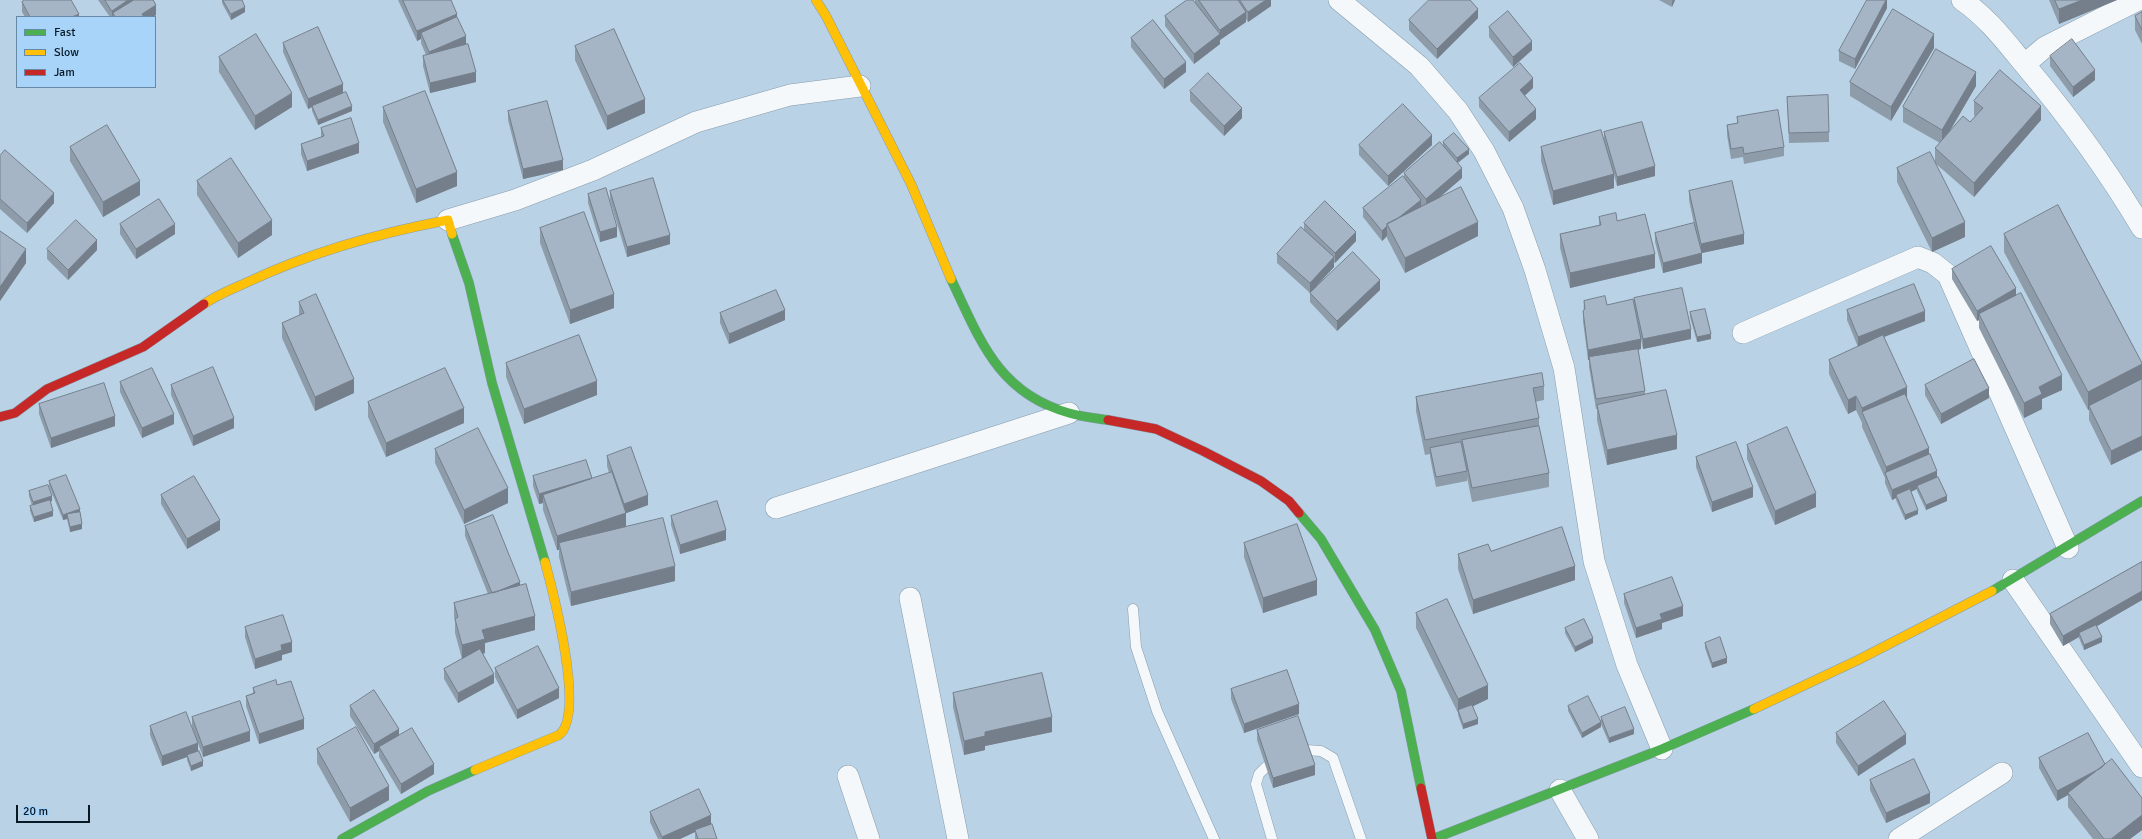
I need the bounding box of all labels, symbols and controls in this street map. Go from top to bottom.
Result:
legend [16,16,156,88]
text: Fast [54,25,75,40]
text: Slow [54,45,79,60]
text: Jam [54,65,75,80]
scale bar [18,797,92,823]
text: 20 m [23,804,48,819]

